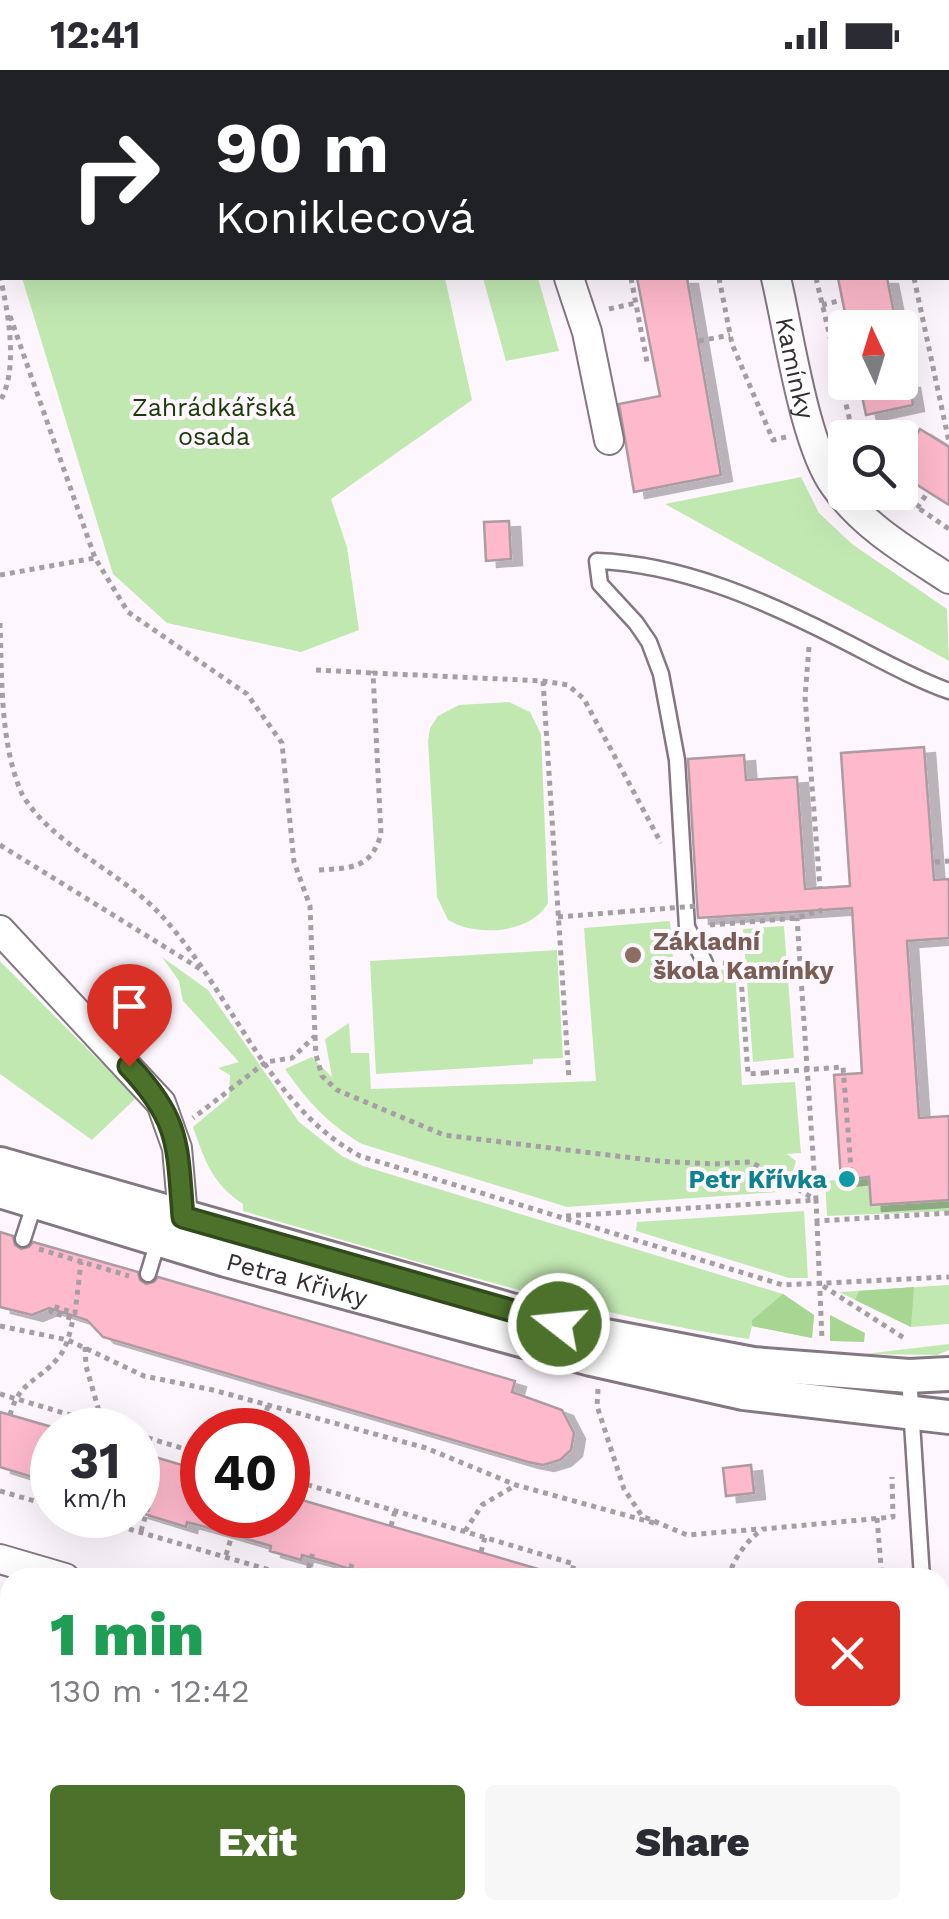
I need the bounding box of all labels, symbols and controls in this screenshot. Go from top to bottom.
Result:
text: 12:41 [50,13,141,57]
text: 90 m [215,107,389,189]
icon: right [50,110,180,240]
text: Koniklecová [215,191,475,244]
north arrow [828,310,918,400]
map controls [828,310,918,510]
street label: Kamínky [770,315,820,422]
park label: Zahrádkářská osada [132,393,296,451]
button: search [828,420,918,510]
place label: Základní škola Kamínky [653,927,834,985]
marker: Základní škola Kamínky [622,944,644,966]
pin [87,964,172,1067]
icon: arrive [102,979,157,1034]
place label: Petr Křívka [689,1165,828,1194]
marker: Petr Křívka [836,1168,858,1190]
street label: Petra Křivky [223,1247,371,1313]
position arrow [507,1272,611,1376]
speed limit sign: 40 [180,1408,310,1538]
text: 31 [69,1431,121,1490]
text: km/h [63,1484,127,1513]
text: 1 min [50,1599,204,1670]
button: close [795,1601,900,1706]
text: 130 m · 12:42 [50,1672,250,1710]
button: Exit [50,1785,465,1900]
button: Share [485,1785,900,1900]

